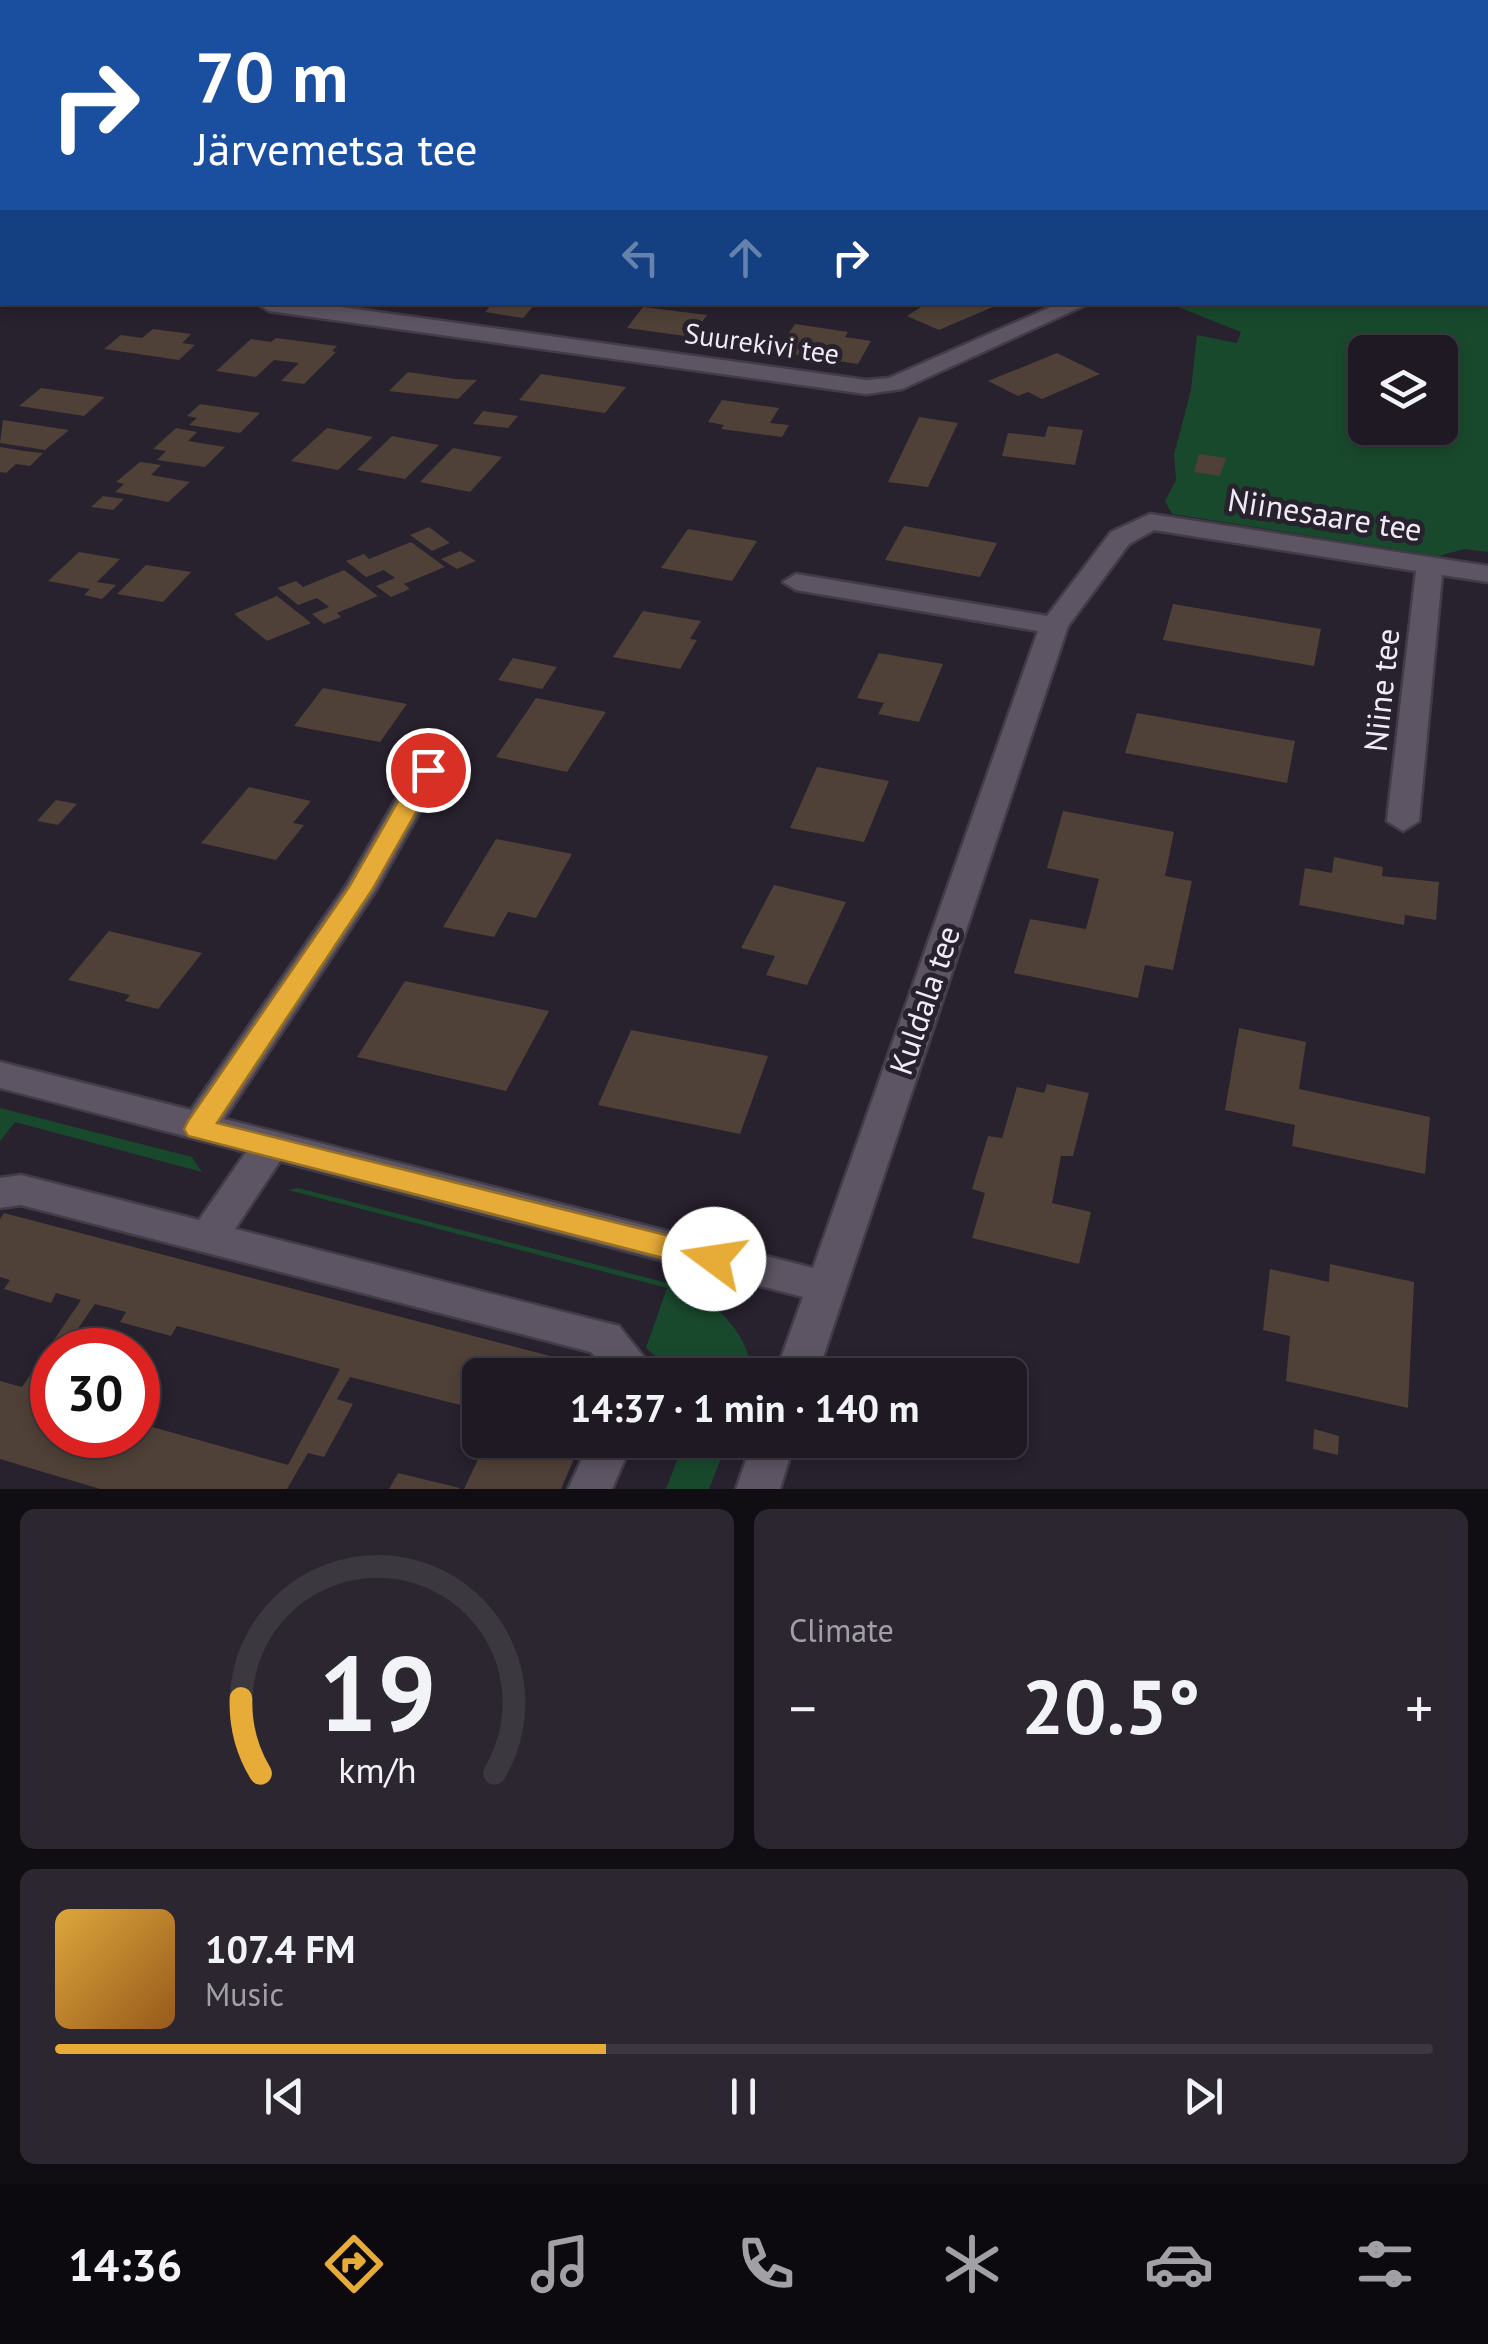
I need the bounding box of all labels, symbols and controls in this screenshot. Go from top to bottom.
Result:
text: 70 m [195,31,348,121]
icon: right [30,40,160,170]
text: Järvemetsa tee [195,119,478,177]
icon: left [613,230,668,285]
icon: ahead [718,230,773,285]
icon: right [823,230,878,285]
street label: Suurekivi tee [682,314,842,372]
map controls [1348,335,1458,445]
button: layers [1348,335,1458,445]
street label: Niinesaare tee [1225,478,1425,550]
street label: Niine tee [1354,626,1408,754]
pin [386,728,471,813]
icon: arrive [401,743,456,798]
street label: Kuldala tee [879,920,969,1080]
position arrow [662,1207,766,1311]
speed limit sign: 30 [30,1328,160,1458]
text: 14:37 · 1 min · 140 m [570,1383,919,1432]
text: Climate [789,1609,894,1651]
text: 19 [318,1625,436,1760]
text: 20.5° [1022,1658,1200,1755]
text: − [789,1672,817,1743]
text: + [1405,1672,1433,1743]
text: km/h [338,1747,416,1793]
text: 107.4 FM [205,1924,355,1973]
text: Music [205,1973,284,2015]
icon: previous [257,2069,312,2124]
icon: pause [716,2069,771,2124]
icon: next [1176,2069,1231,2124]
icon: directions [319,2229,389,2299]
icon: music [525,2229,595,2299]
icon: phone [731,2229,801,2299]
icon: climate [937,2229,1007,2299]
icon: car [1144,2229,1214,2299]
icon: filters [1350,2229,1420,2299]
text: 14:36 [68,2235,182,2293]

